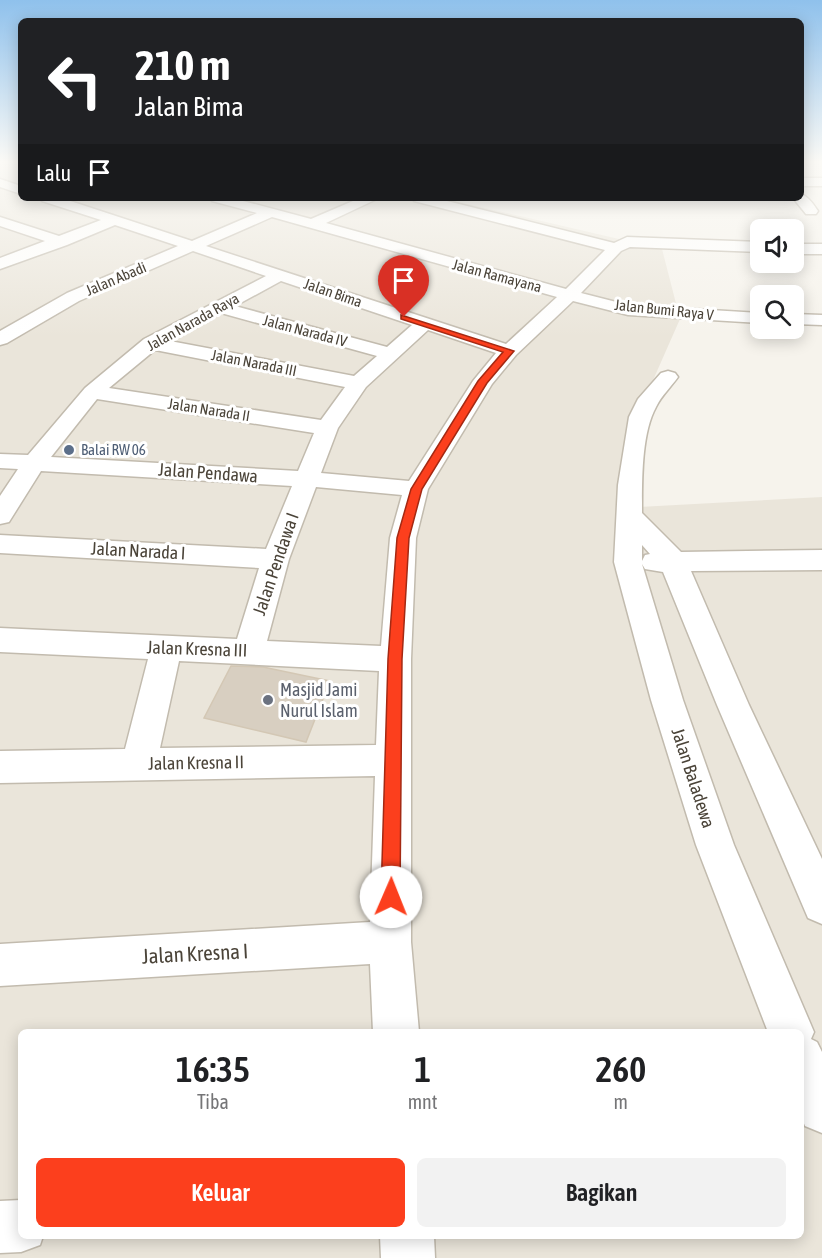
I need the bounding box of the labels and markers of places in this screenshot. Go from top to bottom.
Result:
pin [378,255,429,317]
place label: Balai RW 06 [81,441,146,458]
marker: Balai RW 06 [62,443,76,457]
place label: Masjid Jami Nurul Islam [280,679,358,721]
marker: Masjid Jami Nurul Islam [261,693,275,707]

